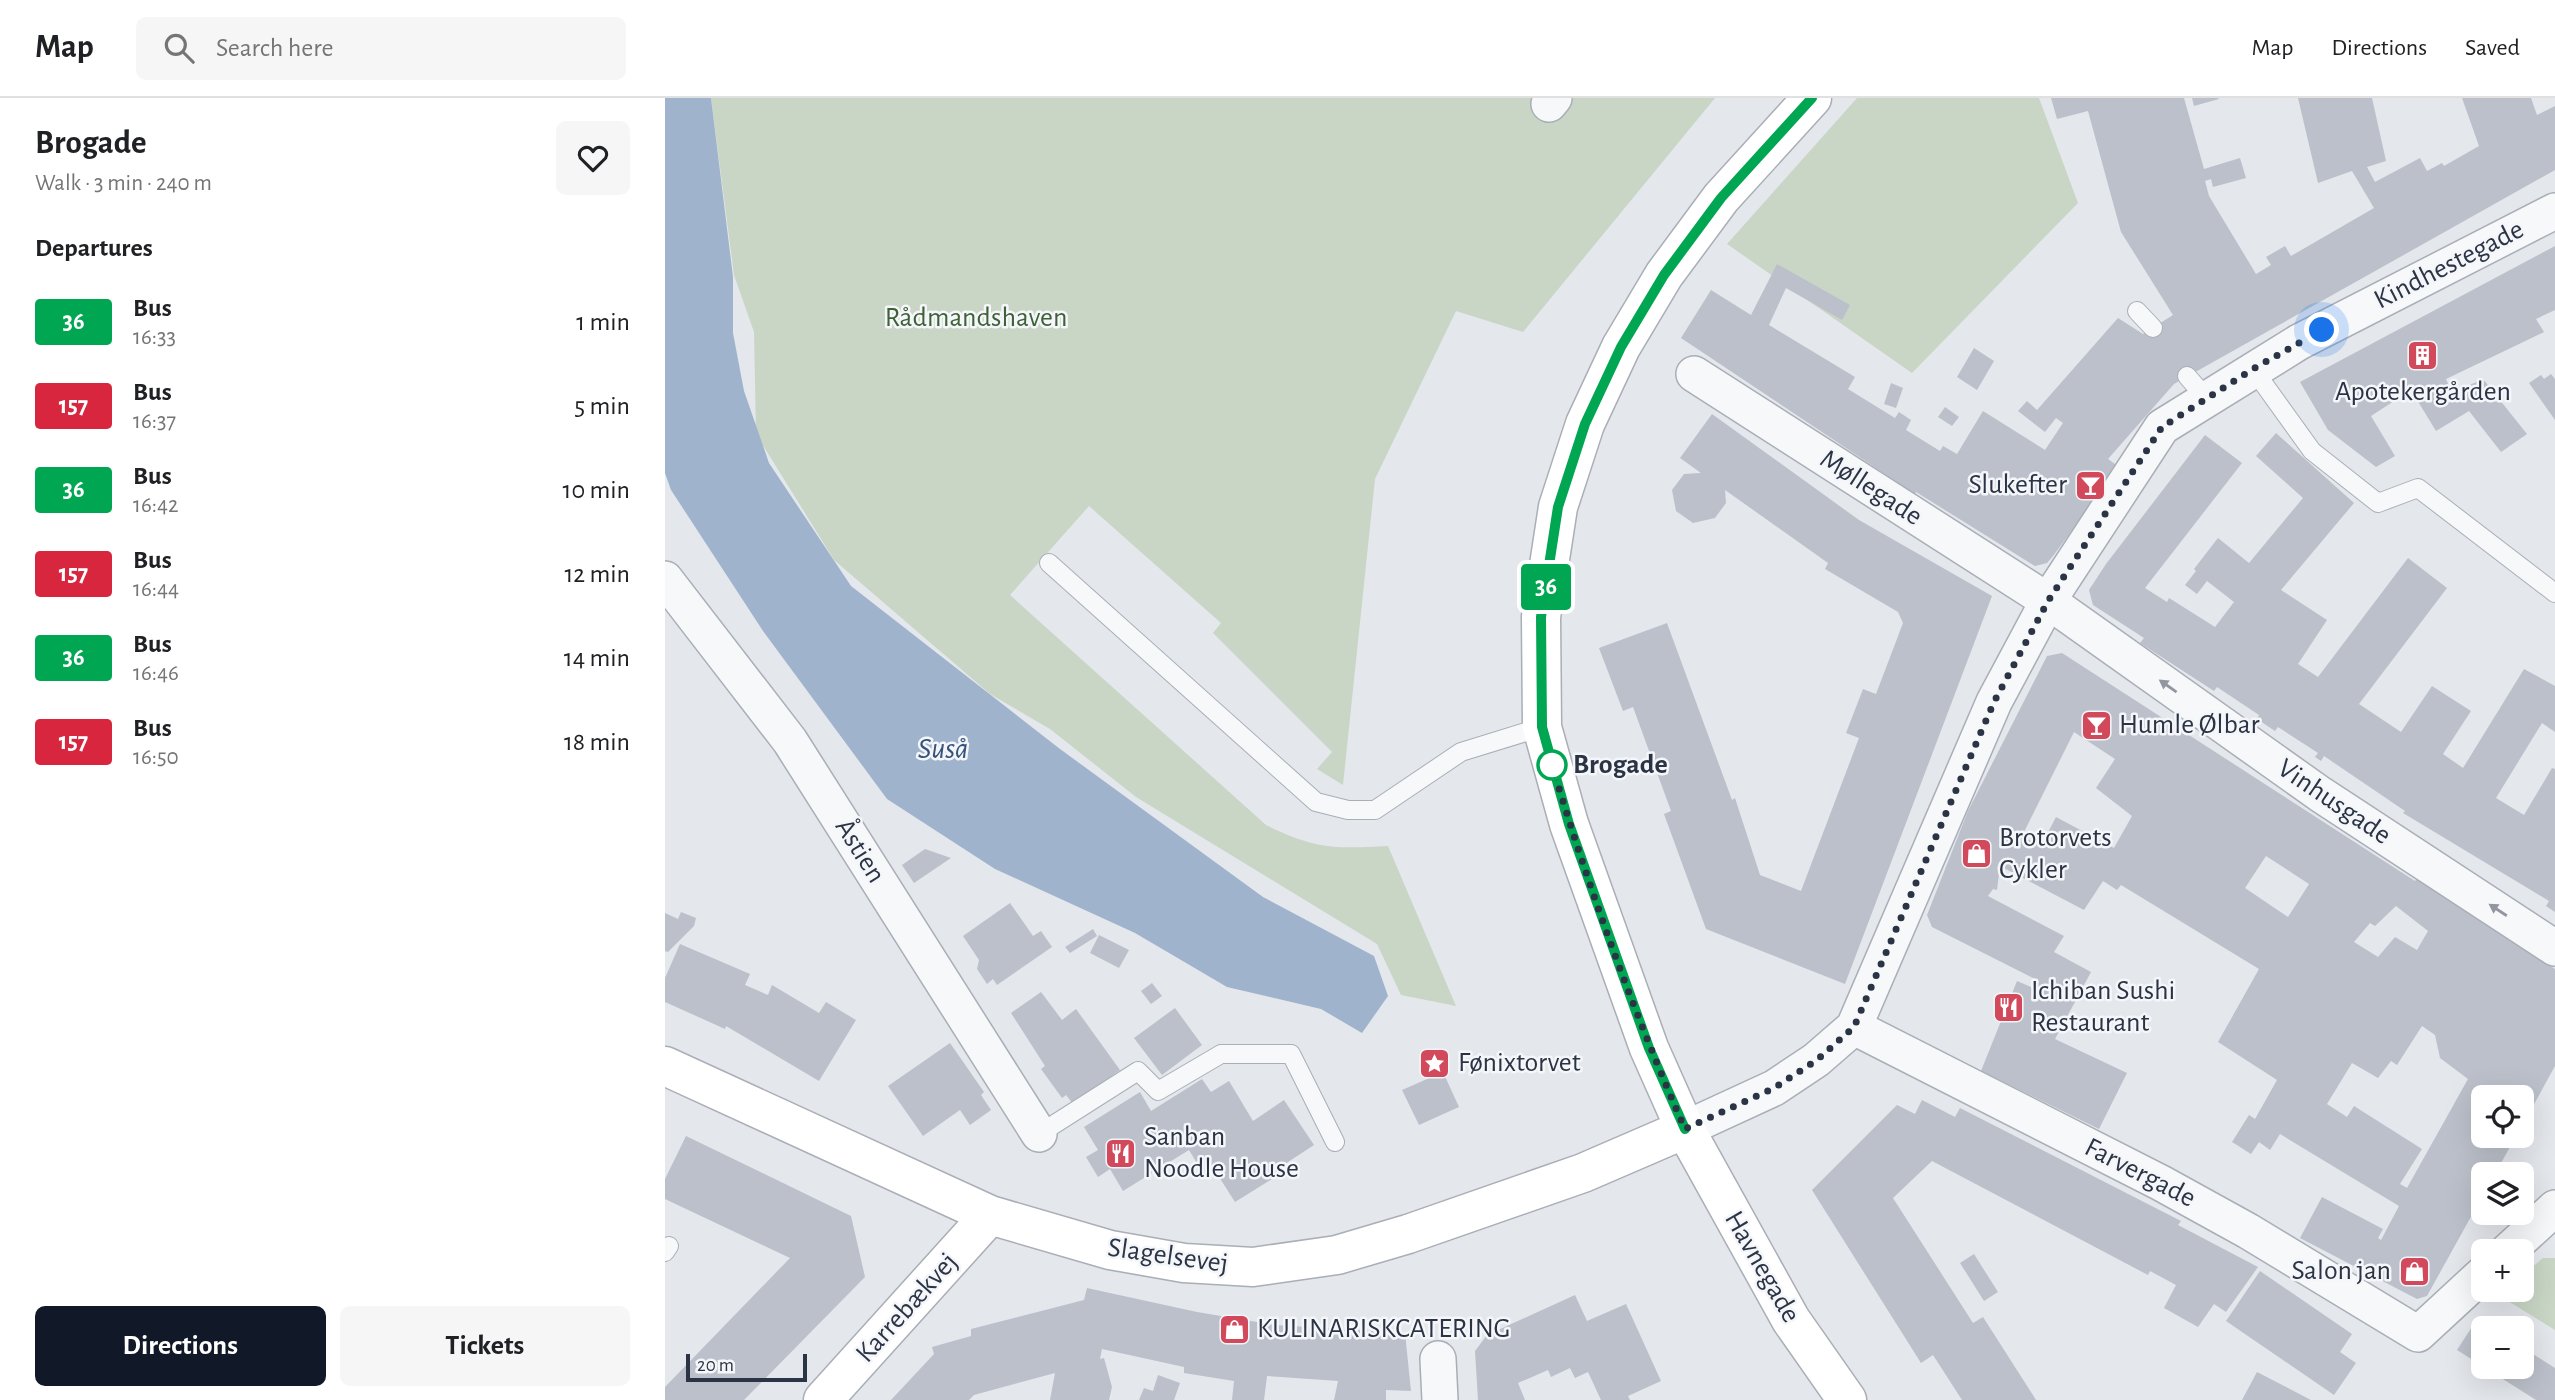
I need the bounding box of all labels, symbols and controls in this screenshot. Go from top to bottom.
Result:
search box [136,17,626,80]
icon: search [160,29,198,67]
text: Map [35,31,94,64]
text: Search here [216,35,334,61]
text: Map [2251,36,2293,60]
text: Directions [2331,36,2427,60]
text: Saved [2465,36,2520,60]
button: heart [556,121,630,195]
text: Brogade [35,127,147,160]
text: Walk · 3 min · 240 m [35,172,212,195]
street label: Kindhestegade [2370,215,2528,315]
text: Departures [35,235,153,261]
text: Bus [133,295,172,321]
park label: Rådmandshaven [885,304,1067,332]
text: 1 min [576,309,630,335]
text: 36 [63,310,84,334]
your location [2304,312,2339,347]
text: 16:33 [133,326,176,349]
building icon: Apotekergården [2406,338,2440,372]
place label: Apotekergården [2335,378,2511,406]
text: Bus [133,379,172,405]
text: 5 min [574,393,630,419]
text: 157 [59,394,88,418]
text: 16:37 [133,410,176,433]
street label: Møllegade [1815,445,1927,531]
text: Bus [133,463,172,489]
bar icon: Slukefter [2073,468,2107,502]
place label: Slukefter [1968,471,2067,499]
text: 10 min [563,477,630,503]
text: 36 [63,478,84,502]
text: 16:42 [133,494,179,517]
text: Bus [133,547,172,573]
text: 12 min [564,561,630,587]
text: 157 [59,562,88,586]
line badge: 36 [1515,564,1577,610]
text: 36 [1535,575,1557,599]
text: 16:44 [133,578,179,601]
text: Bus [133,631,172,657]
text: 14 min [564,645,630,671]
text: 36 [63,646,84,670]
text: 16:46 [133,662,179,685]
one-way arrow [2159,679,2177,693]
bar icon: Humle Ølbar [2079,708,2113,742]
place label: Humle Ølbar [2119,711,2260,739]
text: Bus [133,715,172,741]
text: 18 min [564,729,630,755]
text: 157 [59,730,88,754]
water label: Suså [918,734,968,764]
text: 16:50 [133,746,179,769]
marker: Brogade [1537,750,1567,780]
place label: Brogade [1573,751,1668,779]
street label: Vinhusgade [2272,754,2396,850]
street label: Åstien [830,812,893,888]
place label: Brotorvets Cykler [1999,824,2112,884]
shop icon: Brotorvets Cykler [1959,837,1993,871]
one-way arrow [2488,904,2508,917]
place label: Ichiban Sushi Restaurant [2031,977,2175,1037]
restaurant icon: Ichiban Sushi Restaurant [1991,990,2025,1024]
place icon: Fønixtorvet [1418,1046,1452,1080]
place label: Fønixtorvet [1458,1049,1581,1077]
map controls [2471,1085,2534,1379]
button: locate [2471,1085,2534,1148]
place label: Sanban Noodle House [1144,1123,1299,1183]
street label: Farvergade [2080,1133,2200,1213]
restaurant icon: Sanban Noodle House [1104,1136,1138,1170]
button: layers [2471,1162,2534,1225]
street label: Havnegade [1719,1206,1805,1328]
street label: Slagelsevej [1106,1234,1230,1278]
button: + [2471,1239,2534,1302]
street label: Karrebækvej [851,1248,963,1368]
shop icon: Salon jan [2397,1254,2431,1288]
place label: Salon jan [2291,1257,2391,1285]
button: Directions [35,1306,326,1386]
button: Tickets [340,1306,630,1386]
shop icon: KULINARISKCATERING [1217,1312,1251,1346]
place label: KULINARISKCATERING [1257,1315,1510,1343]
button: − [2471,1316,2534,1379]
scale bar [686,1351,807,1383]
text: 20 m [697,1356,734,1375]

